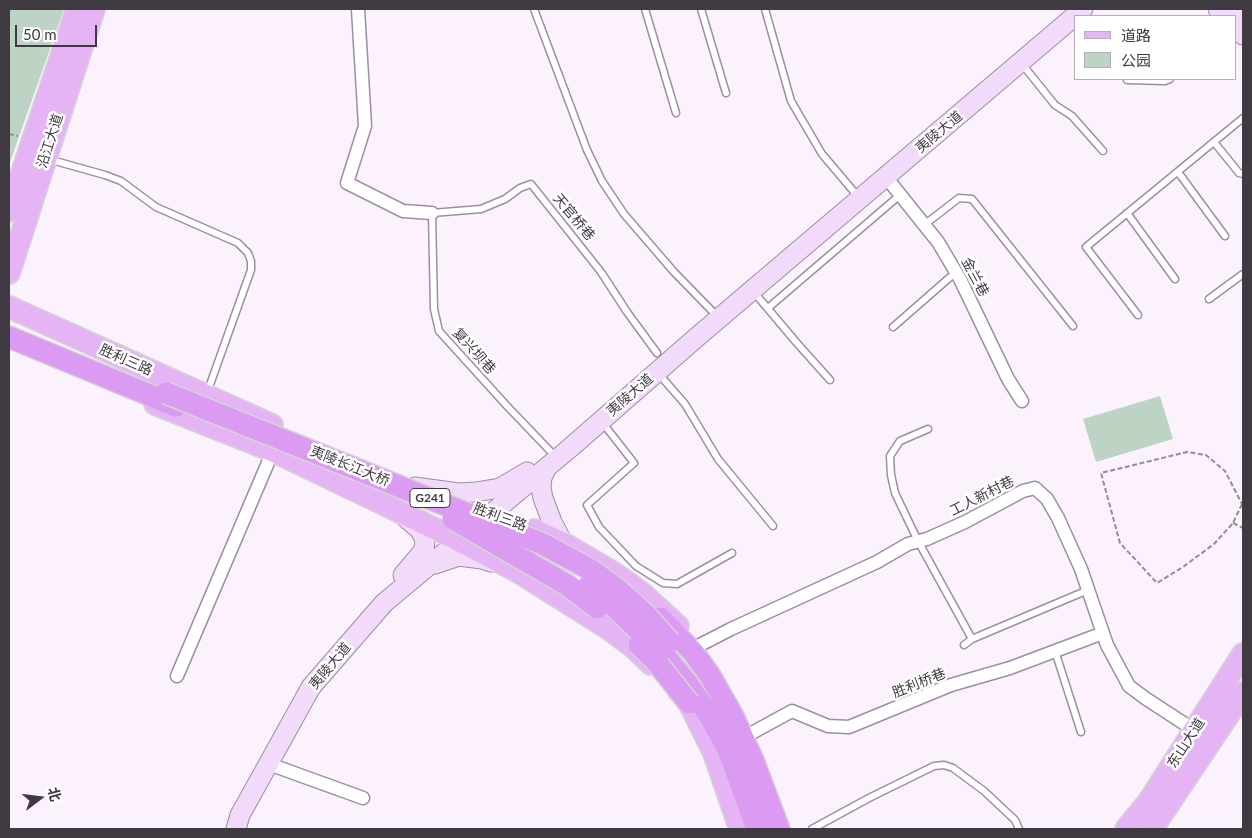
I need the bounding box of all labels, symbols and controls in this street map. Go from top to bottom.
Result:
scale bar [18,15,100,47]
legend [1074,15,1237,80]
text: 50 m [23,25,57,43]
text: 道路 [1121,26,1151,44]
text: 公园 [1121,51,1151,69]
street label: 夷陵大道 [912,108,966,156]
street label: 沿江大道 [33,112,67,170]
street label: 天官桥巷 [550,190,598,244]
street label: 金兰巷 [958,255,992,299]
street label: 复兴坝巷 [449,325,499,377]
street label: 胜利三路 [97,341,155,379]
street label: 夷陵大道 [603,370,657,420]
street label: 夷陵长江大桥 [308,442,392,490]
street label: 工人新村巷 [947,473,1017,519]
road number: G241 [410,488,450,508]
street label: 胜利三路 [471,500,529,534]
street label: 夷陵大道 [306,639,354,693]
street label: 胜利桥巷 [890,665,948,701]
street label: 东山大道 [1164,715,1208,771]
north arrow [15,773,65,823]
text: 北 [45,785,65,803]

